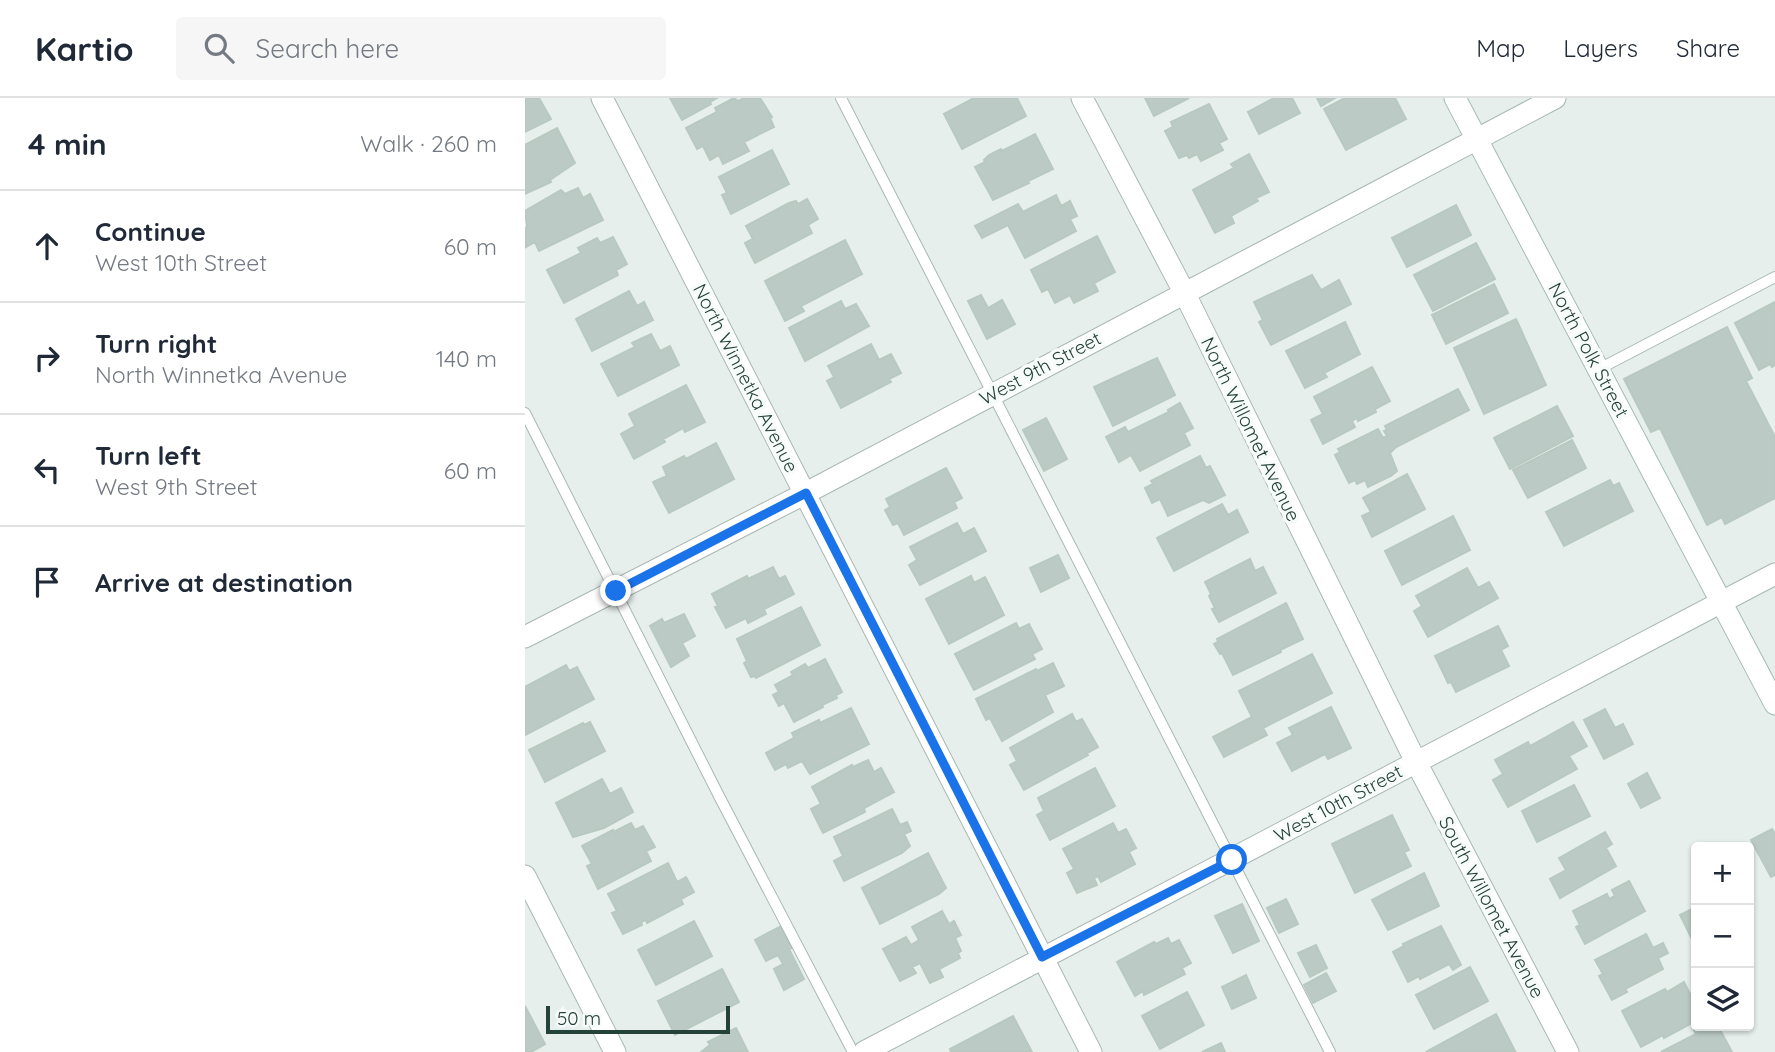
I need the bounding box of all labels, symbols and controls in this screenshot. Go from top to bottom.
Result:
search box [176,17,666,80]
text: Kartio [35,28,134,69]
icon: search [200,29,238,67]
text: Search here [256,32,399,65]
text: Map [1476,33,1525,63]
text: Layers [1563,33,1638,63]
text: Share [1676,33,1740,63]
text: 4 min [28,125,107,163]
text: Walk · 260 m [360,129,497,158]
text: Continue [95,215,206,248]
icon: ahead [28,227,66,265]
text: 60 m [444,232,497,261]
text: West 10th Street [95,248,267,277]
street label: North Polk Street [1543,278,1635,422]
street label: North Winnetka Avenue [688,280,804,476]
street label: West 9th Street [975,326,1105,410]
text: Turn right [95,327,217,360]
street label: North Willomet Avenue [1196,333,1306,525]
icon: right [28,339,66,377]
text: 140 m [436,344,497,373]
text: North Winnetka Avenue [95,360,347,389]
text: Turn left [95,439,202,472]
icon: left [28,451,66,489]
text: 60 m [444,456,497,485]
text: West 9th Street [95,472,258,501]
icon: arrive [28,563,66,601]
text: Arrive at destination [95,566,353,599]
route end [600,575,631,606]
street label: West 10th Street [1270,759,1406,847]
street label: South Willomet Avenue [1434,812,1550,1002]
map controls [1691,842,1754,1031]
button: + [1691,842,1754,905]
route start [1216,844,1247,875]
button: − [1691,905,1754,968]
button: layers [1691,968,1754,1031]
scale bar [546,1003,730,1035]
text: 50 m [557,1006,601,1030]

